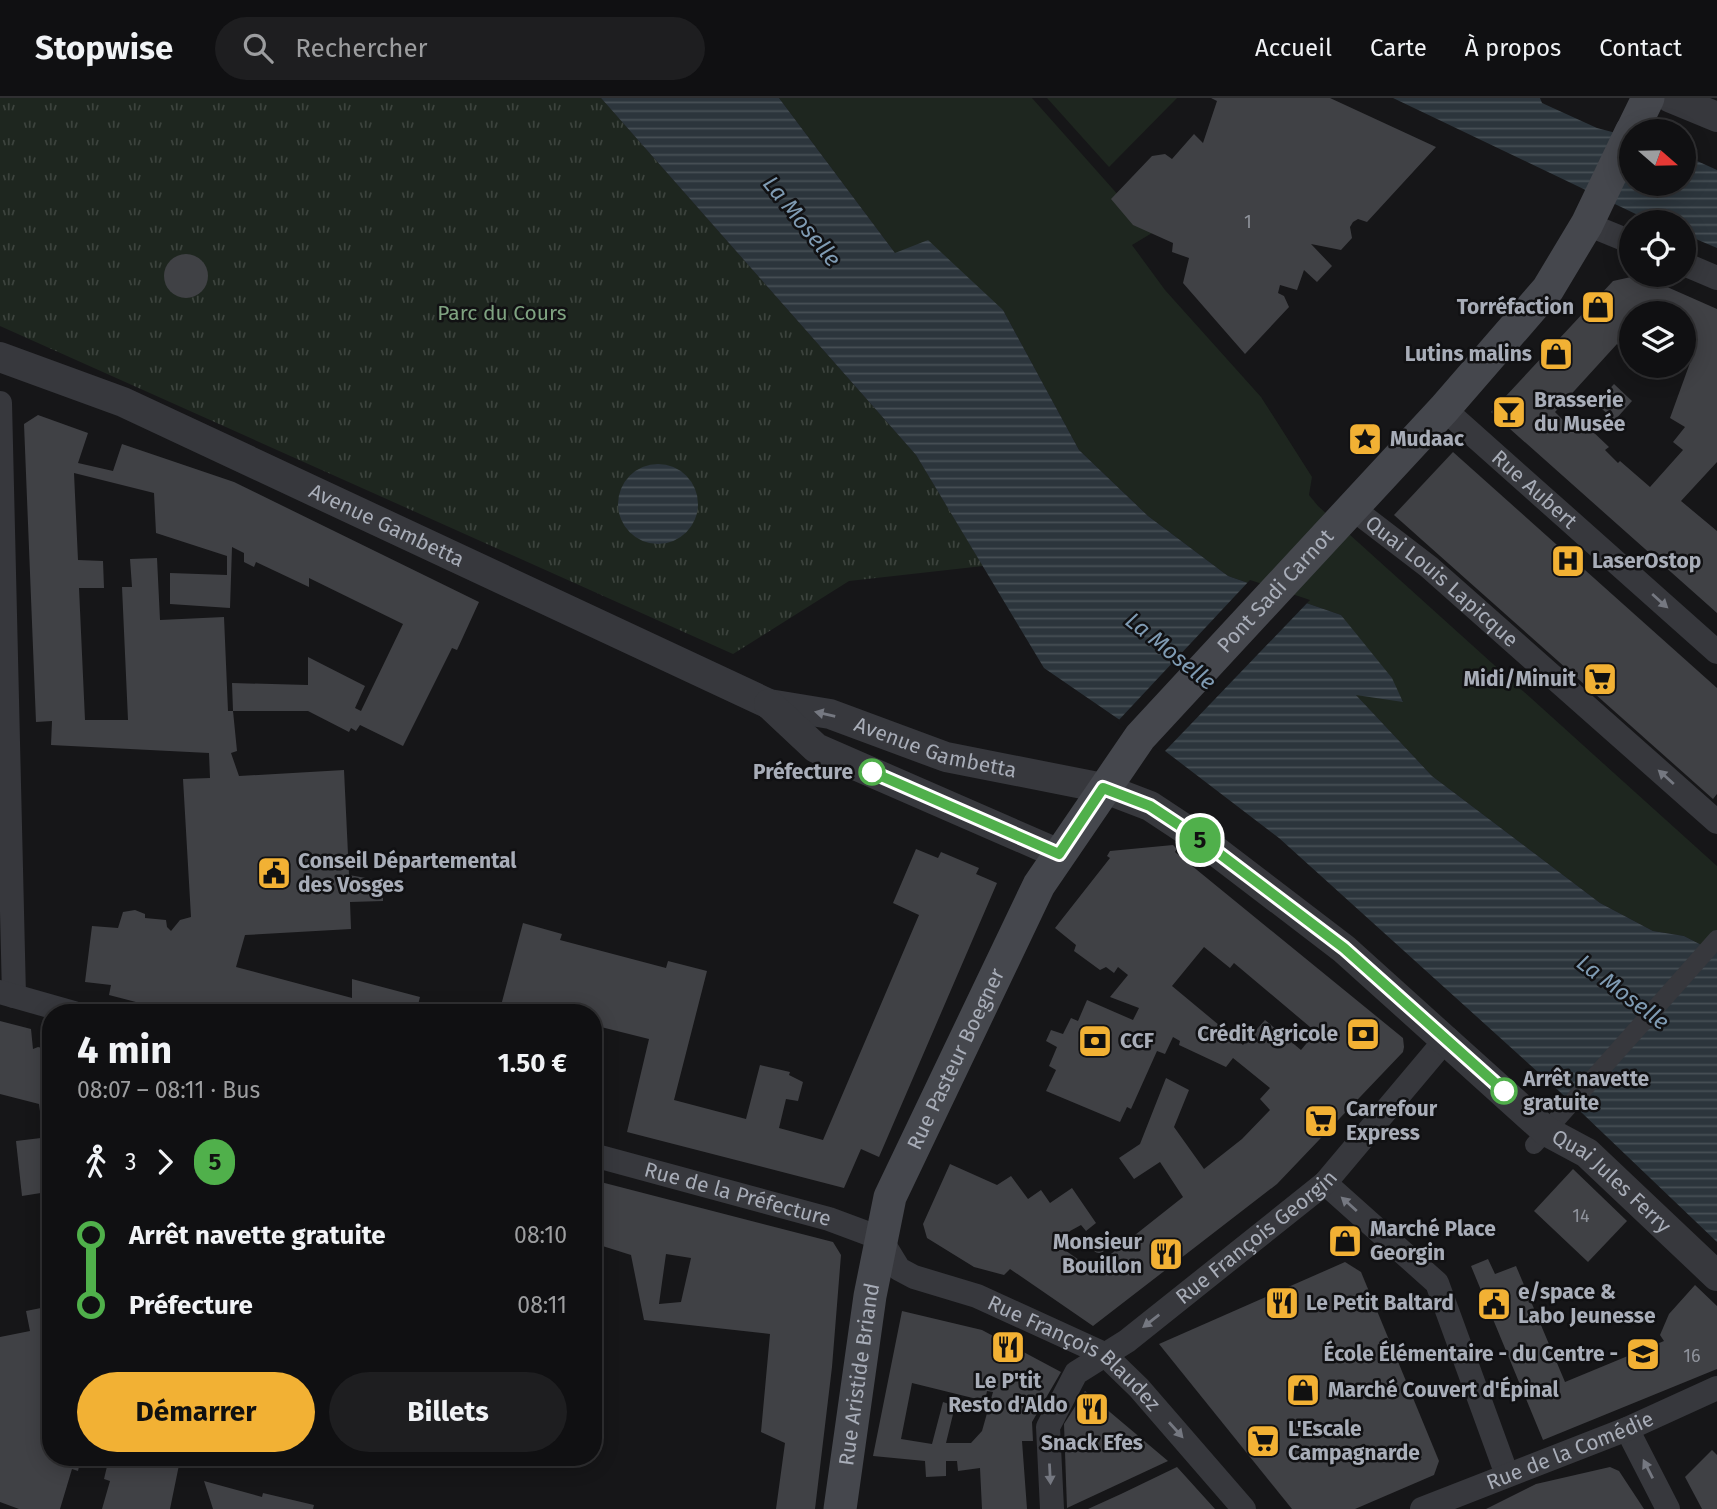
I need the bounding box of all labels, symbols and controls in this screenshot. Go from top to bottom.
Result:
search box [215,17,705,80]
text: Stopwise [35,28,173,68]
icon: search [239,29,277,67]
text: Rechercher [295,33,428,64]
text: Accueil [1255,34,1332,62]
text: Carte [1370,34,1427,62]
text: À propos [1465,34,1561,62]
text: Contact [1599,34,1682,62]
north arrow [1619,119,1696,196]
map controls [1619,119,1696,378]
water label: La Moselle [757,170,847,272]
button: locate [1619,210,1696,287]
house number: 1 [1244,211,1252,233]
shop icon: Torréfaction [1579,288,1617,326]
place label: Torréfaction [1457,294,1574,320]
park label: Parc du Cours [437,300,567,326]
button: layers [1619,301,1696,378]
shop icon: Lutins malins [1537,335,1575,373]
place label: Lutins malins [1405,341,1532,367]
place label: Brasserie du Musée [1534,387,1626,437]
bar icon: Brasserie du Musée [1490,393,1528,431]
place icon: Mudaac [1346,420,1384,458]
place label: Mudaac [1390,426,1464,452]
street label: Rue Aubert [1486,445,1583,535]
street label: Avenue Gambetta [305,478,468,573]
street label: Quai Louis Lapicque [1360,510,1524,653]
street label: Pont Sadi Carnot [1211,523,1339,658]
hospital icon: LaserOstop [1549,542,1587,580]
place label: LaserOstop [1592,548,1701,574]
one-way arrow [1651,593,1669,609]
water label: La Moselle [1120,606,1222,696]
supermarket icon: Midi/Minuit [1581,660,1619,698]
place label: Midi/Minuit [1464,666,1577,692]
one-way arrow [814,708,836,719]
street label: Avenue Gambetta [851,711,1019,784]
place label: Préfecture [753,759,853,785]
marker: Préfecture [859,759,885,785]
one-way arrow [1657,769,1675,785]
line badge: 5 [1177,817,1223,863]
text: 5 [1194,826,1206,854]
place label: Conseil Départemental des Vosges [298,848,517,898]
public building icon: Conseil Départemental des Vosges [255,854,293,892]
water label: La Moselle [1571,948,1675,1036]
street label: Rue Pasteur Boegner [901,964,1010,1154]
bank icon: Crédit Agricole [1344,1015,1382,1053]
place label: Crédit Agricole [1197,1021,1338,1047]
bank icon: CCF [1076,1022,1114,1060]
text: 4 min [77,1027,172,1073]
place label: CCF [1120,1028,1155,1054]
text: 1.50 € [498,1048,567,1079]
place label: Arrêt navette gratuite [1522,1066,1650,1116]
text: 08:07 – 08:11 · Bus [77,1076,260,1104]
marker: Arrêt navette gratuite [1491,1078,1517,1104]
place label: Carrefour Express [1346,1096,1438,1146]
supermarket icon: Carrefour Express [1302,1102,1340,1140]
street label: Quai Jules Ferry [1547,1124,1677,1239]
icon: walk [77,1143,115,1181]
icon: forward [146,1143,184,1181]
text: 3 [125,1148,136,1176]
text: 5 [208,1148,221,1176]
street label: Rue de la Préfecture [641,1157,834,1232]
street label: Rue François Georgin [1170,1165,1343,1310]
one-way arrow [1341,1197,1358,1213]
house number: 14 [1572,1205,1590,1227]
place label: Marché Place Georgin [1370,1216,1496,1266]
text: Arrêt navette gratuite [129,1220,386,1251]
text: 08:10 [514,1221,567,1249]
shop icon: Marché Place Georgin [1326,1222,1364,1260]
place label: Monsieur Bouillon [1053,1229,1143,1279]
restaurant icon: Monsieur Bouillon [1147,1235,1185,1273]
place label: e/space & Labo Jeunesse [1518,1279,1656,1329]
street label: Rue Aristide Briand [833,1281,885,1467]
restaurant icon: Le Petit Baltard [1263,1284,1301,1322]
public building icon: e/space & Labo Jeunesse [1475,1285,1513,1323]
text: Préfecture [129,1290,253,1321]
street label: Rue François Blaudez [984,1290,1166,1416]
place label: Le Petit Baltard [1306,1290,1454,1316]
text: 08:11 [517,1291,567,1319]
one-way arrow [1143,1314,1161,1329]
restaurant icon: Le P'tit Resto d'Aldo [989,1328,1027,1366]
school or university icon: École Élémentaire - du Centre - [1624,1335,1662,1373]
place label: École Élémentaire - du Centre - [1324,1340,1618,1367]
house number: 16 [1683,1345,1701,1367]
place label: Le P'tit Resto d'Aldo [948,1368,1068,1418]
shop icon: Marché Couvert d'Épinal [1284,1371,1322,1409]
button: Démarrer [77,1372,315,1452]
button: Billets [329,1372,567,1452]
place label: Marché Couvert d'Épinal [1328,1376,1559,1403]
restaurant icon: Snack Efes [1073,1390,1111,1428]
street label: Rue de la Comédie [1483,1406,1658,1496]
place label: L'Escale Campagnarde [1288,1416,1420,1466]
one-way arrow [1168,1421,1184,1439]
supermarket icon: L'Escale Campagnarde [1244,1422,1282,1460]
place label: Snack Efes [1041,1430,1143,1456]
one-way arrow [1642,1459,1653,1479]
one-way arrow [1045,1463,1056,1485]

